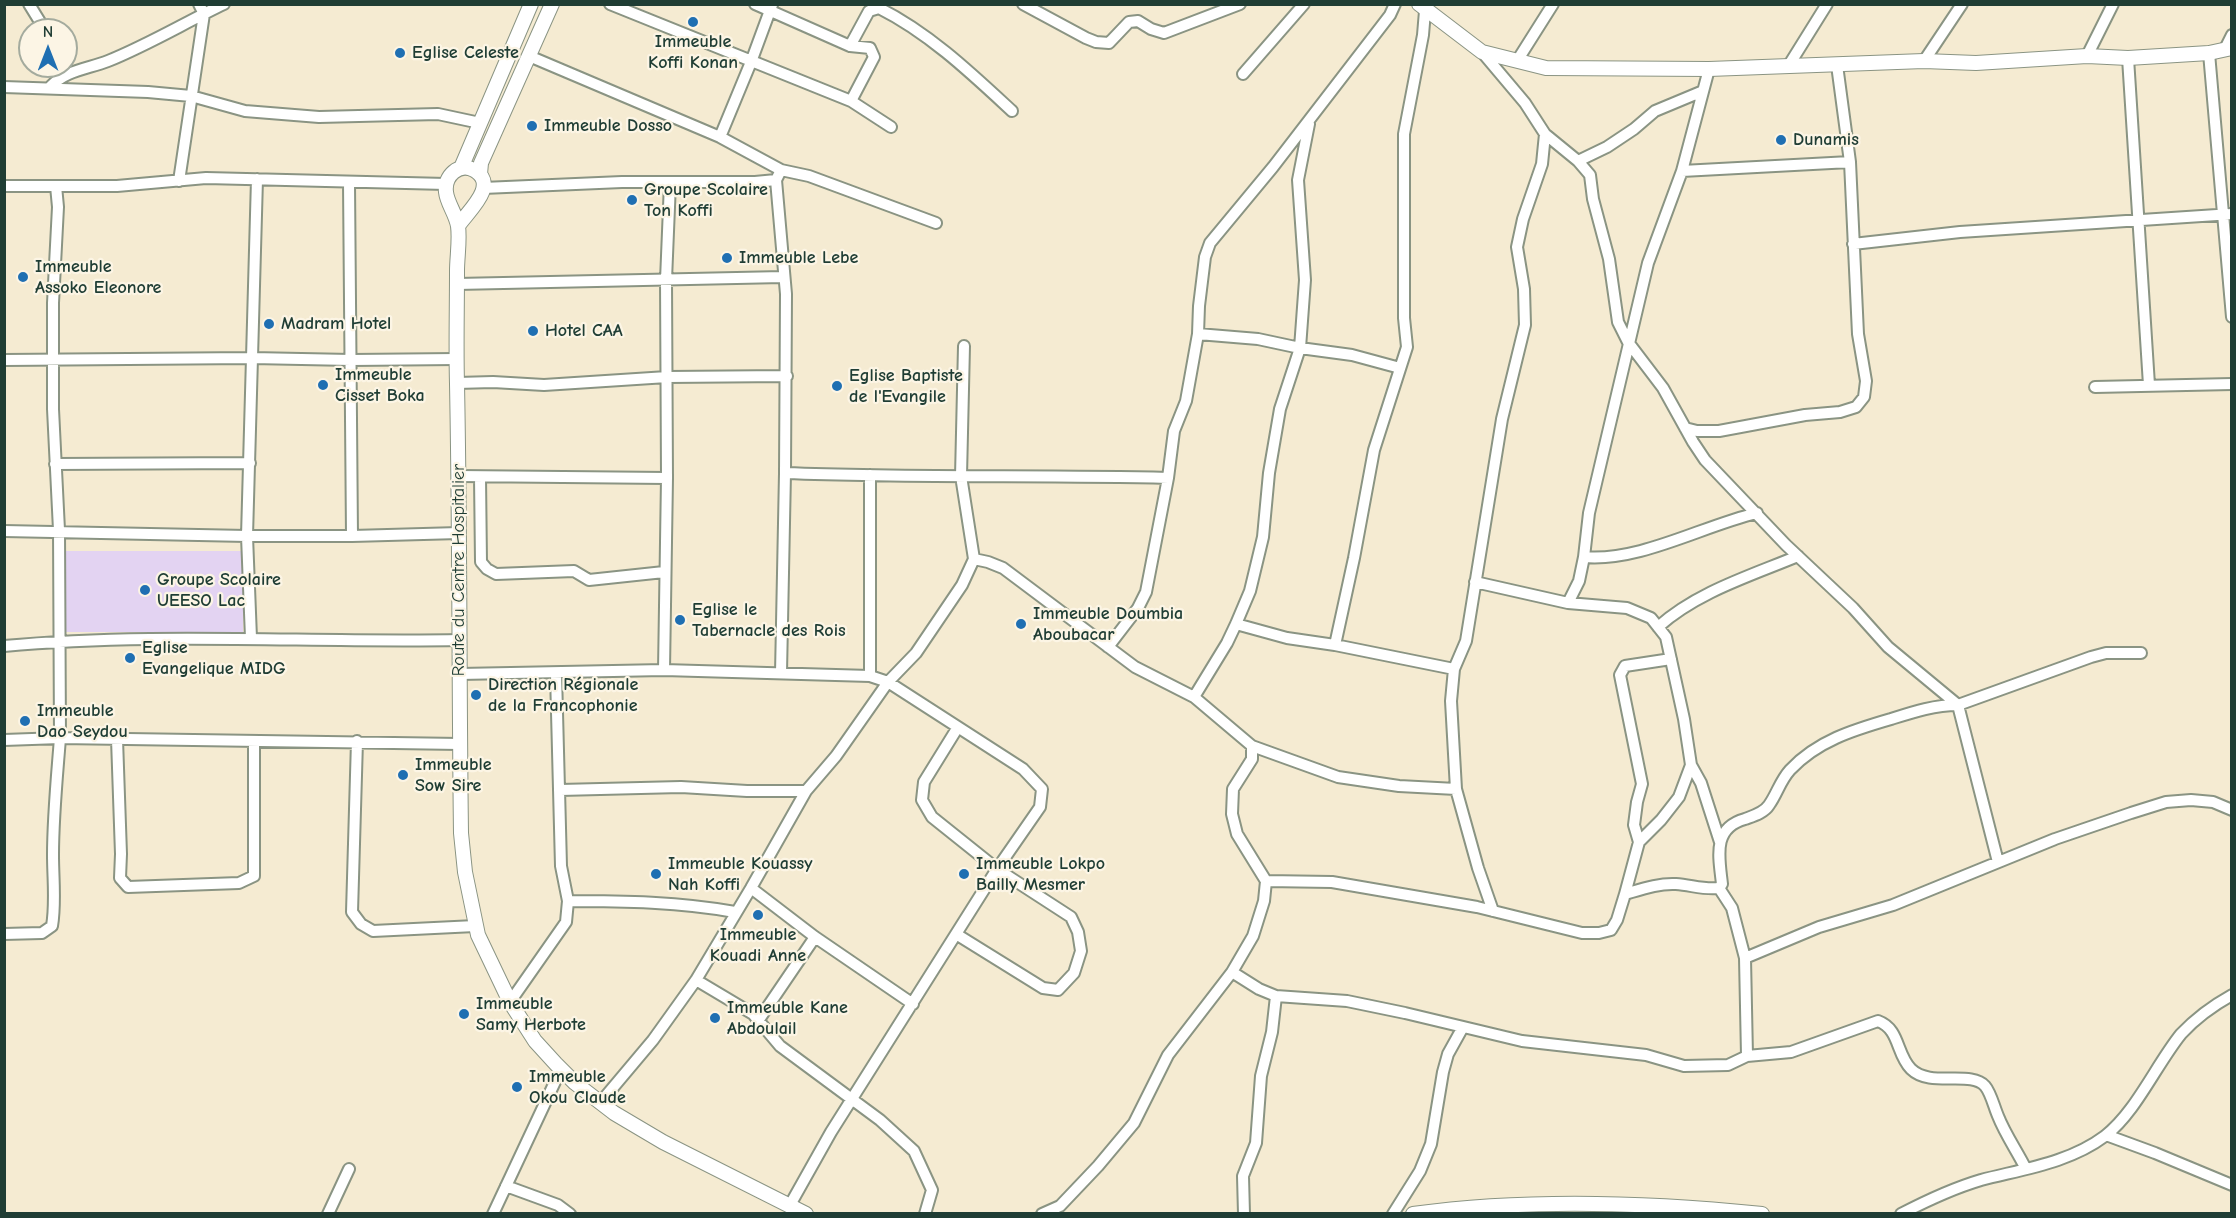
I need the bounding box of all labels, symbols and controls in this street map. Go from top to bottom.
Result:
marker: Immeuble Koffi Konan [686,15,700,29]
north arrow [18,18,78,78]
text: N [43,23,53,41]
place label: Immeuble Koffi Konan [648,31,738,74]
place label: Eglise Celeste [412,42,519,64]
marker: Eglise Celeste [393,46,407,60]
place label: Immeuble Dosso [544,115,672,137]
marker: Immeuble Dosso [525,119,539,133]
place label: Dunamis [1793,129,1859,151]
marker: Dunamis [1774,133,1788,147]
place label: Groupe Scolaire Ton Koffi [644,179,768,222]
marker: Groupe Scolaire Ton Koffi [625,193,639,207]
place label: Immeuble Lebe [739,247,858,269]
marker: Immeuble Lebe [720,251,734,265]
place label: Immeuble Assoko Eleonore [35,256,161,298]
marker: Immeuble Assoko Eleonore [16,270,30,284]
place label: Madram Hotel [281,313,391,335]
marker: Madram Hotel [262,317,276,331]
place label: Hotel CAA [545,320,623,342]
marker: Hotel CAA [526,324,540,338]
place label: Immeuble Cisset Boka [335,364,425,406]
place label: Eglise Baptiste de l'Evangile [849,365,963,407]
marker: Immeuble Cisset Boka [316,378,330,392]
marker: Eglise Baptiste de l'Evangile [830,379,844,393]
street label: Route du Centre Hospitalier [448,464,470,676]
place label: Groupe Scolaire UEESO Lac [157,569,281,612]
marker: Groupe Scolaire UEESO Lac [138,583,152,597]
place label: Eglise le Tabernacle des Rois [692,599,846,642]
place label: Immeuble Doumbia Aboubacar [1033,603,1183,646]
marker: Eglise le Tabernacle des Rois [673,613,687,627]
marker: Immeuble Doumbia Aboubacar [1014,617,1028,631]
place label: Eglise Evangelique MIDG [142,637,286,680]
marker: Eglise Evangelique MIDG [123,651,137,665]
place label: Direction Régionale de la Francophonie [488,674,638,716]
marker: Direction Régionale de la Francophonie [469,688,483,702]
place label: Immeuble Dao Seydou [37,700,128,742]
marker: Immeuble Dao Seydou [18,714,32,728]
place label: Immeuble Sow Sire [415,754,492,796]
marker: Immeuble Sow Sire [396,768,410,782]
place label: Immeuble Kouassy Nah Koffi [668,853,813,896]
place label: Immeuble Lokpo Bailly Mesmer [976,853,1105,896]
marker: Immeuble Kouassy Nah Koffi [649,867,663,881]
marker: Immeuble Lokpo Bailly Mesmer [957,867,971,881]
marker: Immeuble Kouadi Anne [751,908,765,922]
place label: Immeuble Kouadi Anne [710,924,806,966]
place label: Immeuble Samy Herbote [476,993,586,1036]
place label: Immeuble Kane Abdoulail [727,997,848,1040]
marker: Immeuble Samy Herbote [457,1007,471,1021]
marker: Immeuble Kane Abdoulail [708,1011,722,1025]
place label: Immeuble Okou Claude [529,1066,626,1108]
marker: Immeuble Okou Claude [510,1080,524,1094]

